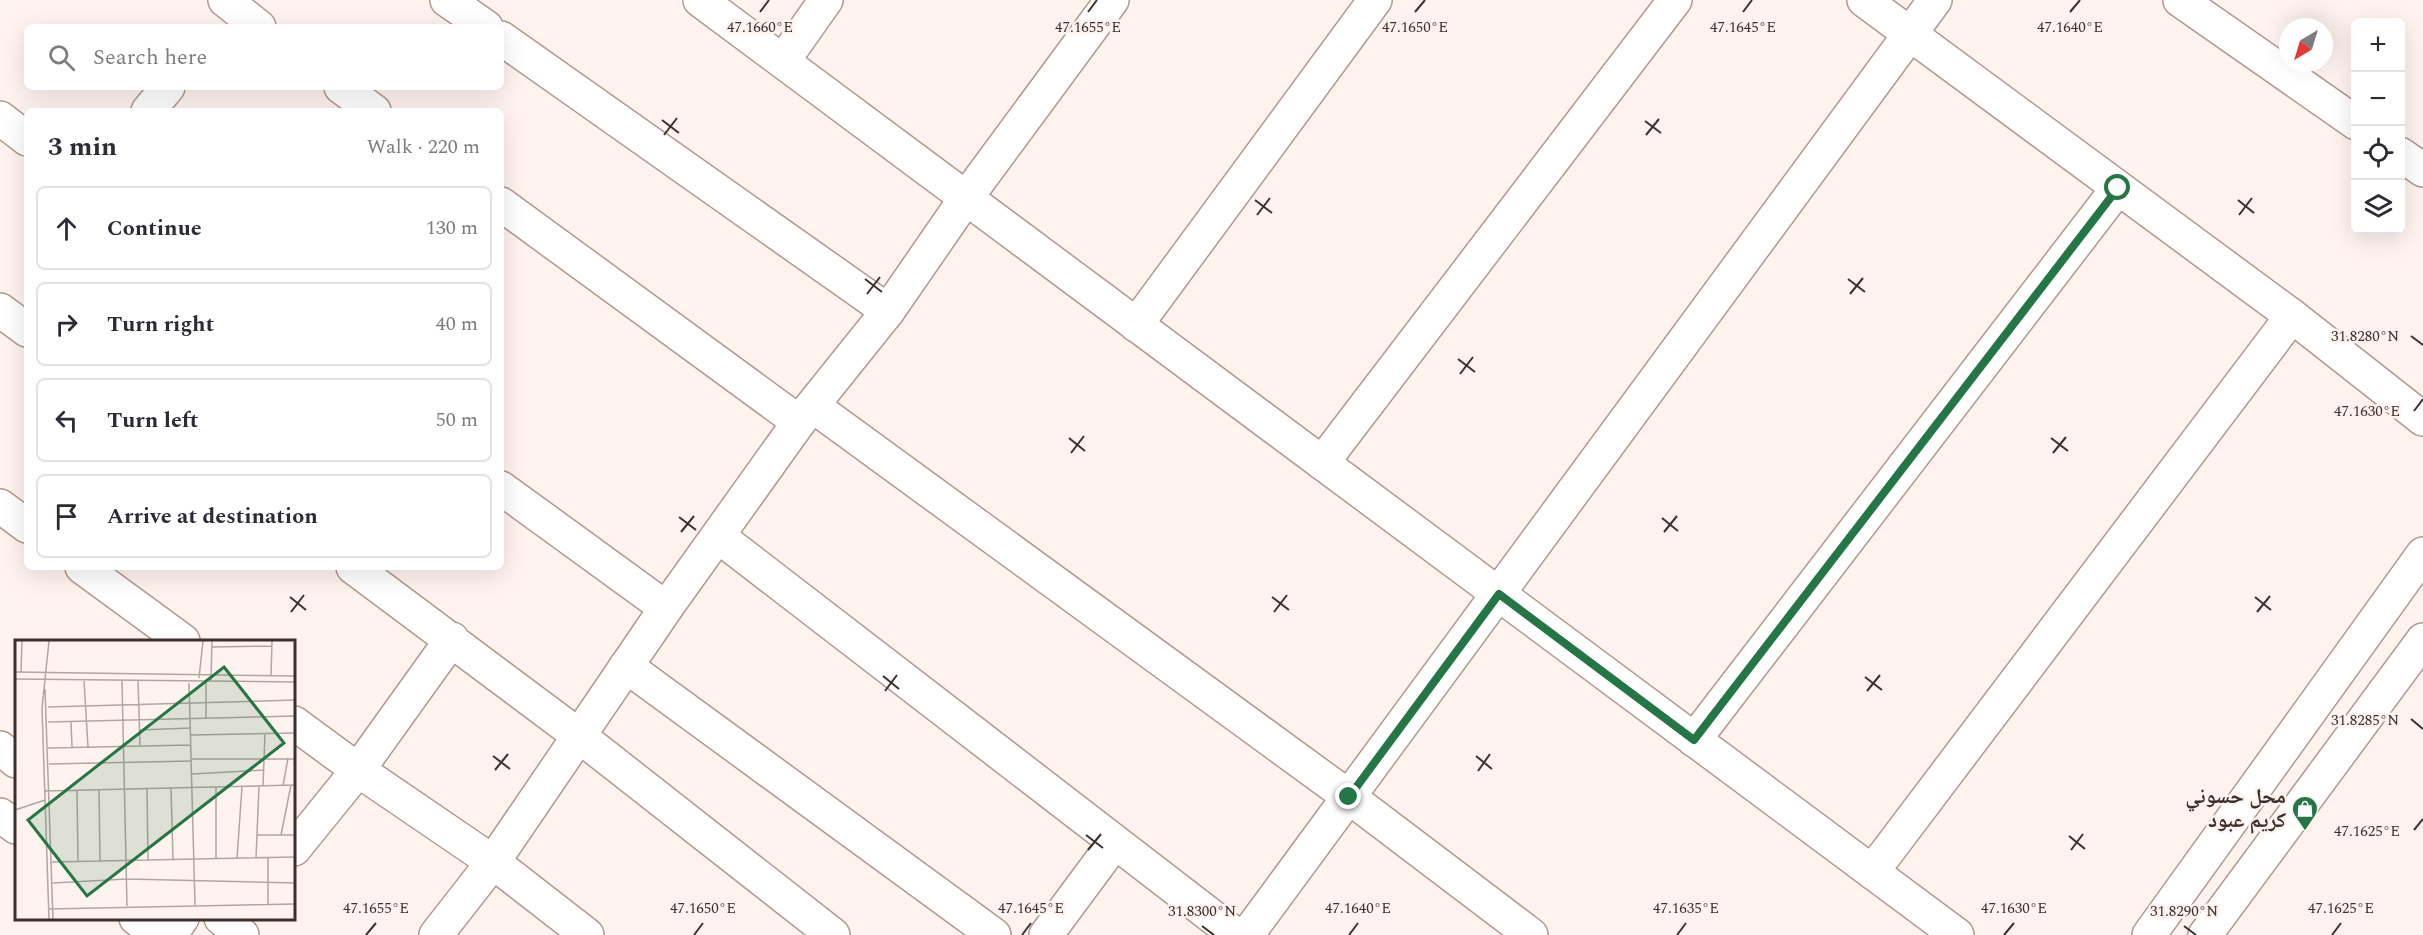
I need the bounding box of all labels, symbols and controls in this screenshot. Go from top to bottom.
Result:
text: 47.1660°E [727,16,793,39]
text: 47.1655°E [1055,16,1121,39]
text: 47.1650°E [1382,16,1448,39]
text: 47.1645°E [1710,16,1776,39]
text: 47.1640°E [2037,16,2103,39]
north arrow [2279,18,2333,72]
map controls [2351,18,2405,234]
button: + [2351,18,2405,72]
search box [24,24,504,90]
icon: search [45,41,78,74]
text: Search here [93,41,207,74]
button: − [2351,72,2405,126]
button: locate [2351,126,2405,180]
text: 3 min [48,127,117,167]
text: Walk · 220 m [367,132,480,162]
route start [2104,174,2130,200]
button: layers [2351,180,2405,234]
icon: ahead [50,212,83,245]
text: Continue [107,212,202,245]
text: 130 m [426,213,478,243]
icon: right [50,308,83,341]
text: Turn right [107,308,214,341]
text: 40 m [436,309,478,339]
text: 31.8280°N [2331,325,2399,348]
text: 47.1630°E [2334,400,2400,423]
icon: left [50,404,83,437]
text: Turn left [107,404,199,437]
text: 50 m [436,405,478,435]
icon: arrive [50,500,83,533]
text: Arrive at destination [107,500,318,533]
inset map [15,640,296,920]
text: 31.8285°N [2331,709,2399,732]
place label: محل حسوني كريم عبود [2185,781,2286,837]
route end [1335,783,1361,809]
shop icon: محل حسوني كريم عبود [2290,794,2320,832]
text: 47.1625°E [2334,820,2400,843]
text: 47.1655°E [343,897,409,920]
text: 47.1650°E [670,897,736,920]
text: 47.1645°E [998,897,1064,920]
text: 47.1640°E [1325,897,1391,920]
text: 47.1635°E [1653,897,1719,920]
text: 47.1630°E [1981,897,2047,920]
text: 47.1625°E [2308,897,2374,920]
text: 31.8300°N [1168,900,1236,923]
text: 31.8290°N [2150,900,2218,923]

